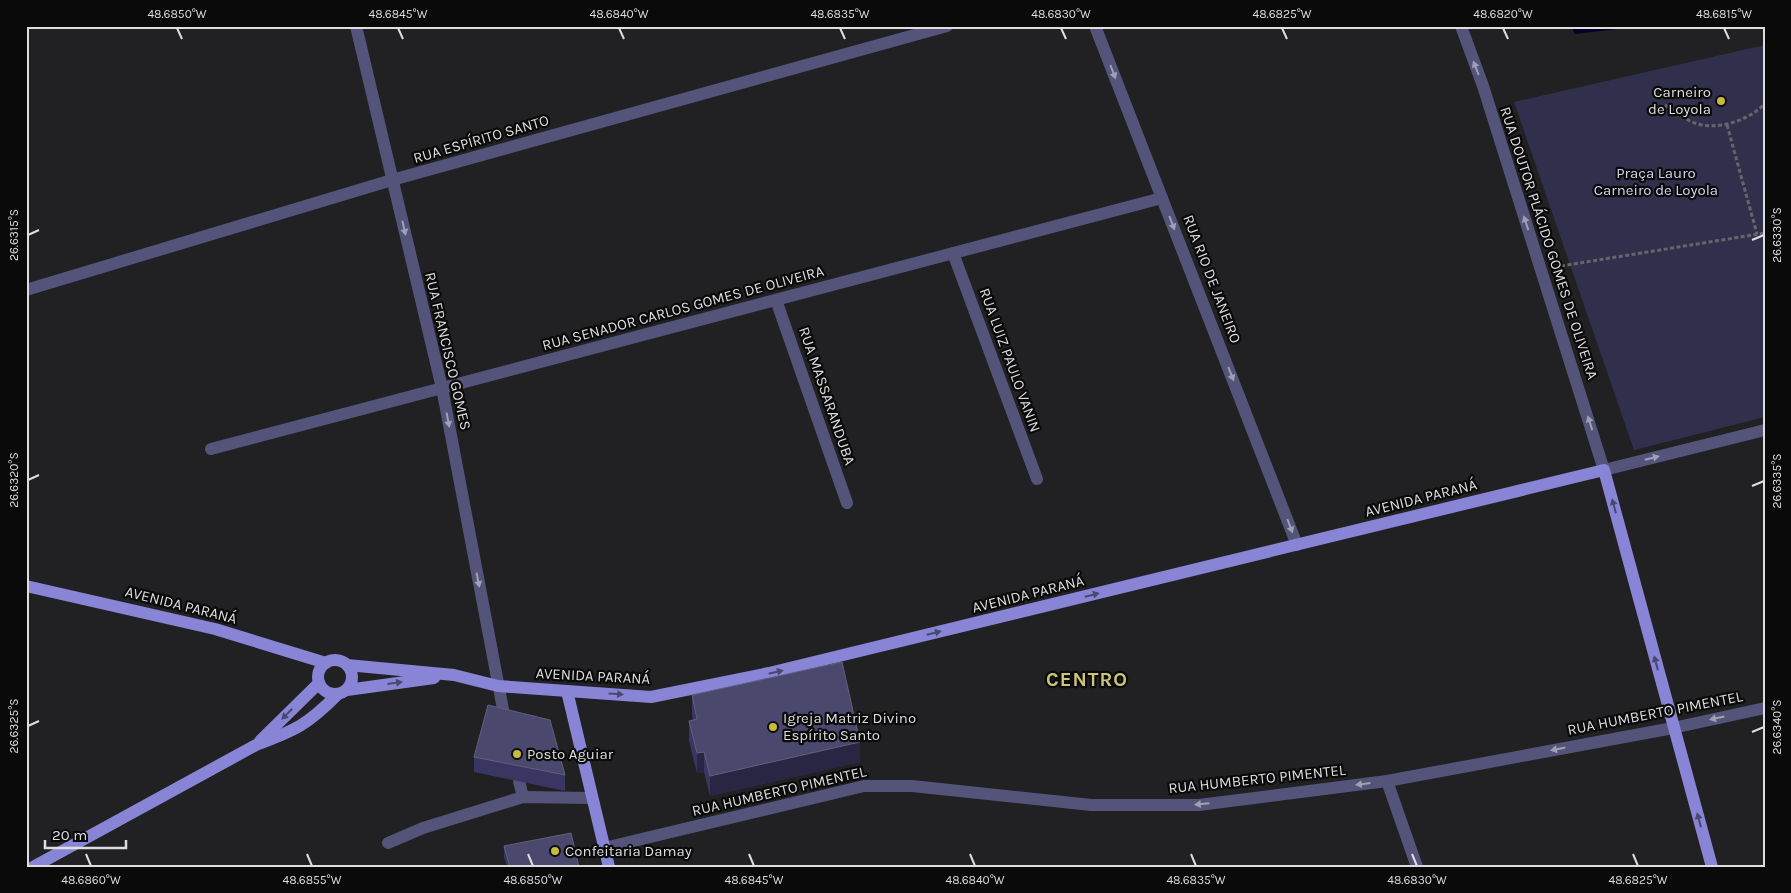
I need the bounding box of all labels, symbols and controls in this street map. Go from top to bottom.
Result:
text: 48.6850°W [147,7,207,21]
text: 48.6845°W [369,7,428,21]
text: 48.6840°W [589,7,649,21]
text: 48.6835°W [810,7,870,21]
text: 48.6830°W [1031,7,1091,21]
text: 48.6825°W [1252,7,1312,21]
text: 48.6820°W [1473,7,1533,21]
text: 48.6815°W [1696,7,1752,21]
one-way arrow [1472,61,1479,76]
one-way arrow [1109,65,1117,80]
place label: Carneiro de Loyola [1648,83,1711,118]
marker: Carneiro de Loyola [1715,95,1727,107]
street label: RUA DOUTOR PLÁCIDO GOMES DE OLIVEIRA [1496,104,1602,382]
street label: RUA ESPÍRITO SANTO [411,111,551,167]
park label: Praça Lauro Carneiro de Loyola [1594,164,1718,199]
text: 26.6330°S [1770,207,1784,263]
text: 26.6315°S [7,209,21,261]
street label: RUA RIO DE JANEIRO [1179,212,1245,346]
one-way arrow [1522,215,1530,230]
one-way arrow [1168,216,1176,231]
one-way arrow [400,220,408,235]
street label: RUA SENADOR CARLOS GOMES DE OLIVEIRA [540,262,826,354]
street label: RUA FRANCISCO GOMES [421,270,475,432]
street label: RUA LUIZ PAULO VANIN [975,285,1045,435]
street label: RUA MASSARANDUBA [795,325,859,468]
one-way arrow [1228,367,1235,382]
one-way arrow [444,413,452,429]
one-way arrow [1585,416,1593,431]
text: 26.6320°S [7,452,21,508]
text: 26.6335°S [1770,453,1784,509]
one-way arrow [1644,454,1659,462]
street label: AVENIDA PARANÁ [1363,475,1479,521]
one-way arrow [1610,498,1618,514]
one-way arrow [1286,519,1294,534]
street label: AVENIDA PARANÁ [970,571,1086,617]
one-way arrow [474,572,482,588]
street label: AVENIDA PARANÁ [123,582,239,628]
one-way arrow [1084,591,1099,599]
one-way arrow [926,629,941,637]
one-way arrow [1652,655,1660,671]
street label: AVENIDA PARANÁ [535,664,651,688]
one-way arrow [768,668,783,676]
district label: CENTRO [1046,668,1128,691]
one-way arrow [388,679,404,687]
street label: RUA HUMBERTO PIMENTEL [1566,687,1744,739]
one-way arrow [608,691,624,699]
text: 26.6325°S [7,699,21,754]
text: 26.6340°S [1770,699,1784,755]
one-way arrow [282,708,294,720]
place label: Igreja Matriz Divino Espírito Santo [783,709,916,744]
one-way arrow [1710,714,1725,722]
marker: Igreja Matriz Divino Espírito Santo [767,721,779,733]
place label: Posto Aguiar [527,745,614,763]
one-way arrow [1549,746,1565,754]
marker: Posto Aguiar [511,748,523,760]
street label: RUA HUMBERTO PIMENTEL [1167,761,1347,797]
street label: RUA HUMBERTO PIMENTEL [690,762,868,820]
one-way arrow [1355,780,1371,788]
one-way arrow [1194,801,1210,809]
one-way arrow [1694,812,1702,827]
scale bar [45,818,126,850]
text: 20 m [52,826,87,844]
place label: Confeitaria Damay [565,842,692,860]
marker: Confeitaria Damay [549,845,561,857]
text: 48.6860°W [61,873,121,887]
text: 48.6855°W [283,873,342,887]
text: 48.6850°W [503,873,563,887]
text: 48.6845°W [725,873,784,887]
text: 48.6840°W [945,873,1005,887]
text: 48.6835°W [1166,873,1226,887]
text: 48.6830°W [1387,873,1447,887]
text: 48.6825°W [1608,873,1668,887]

